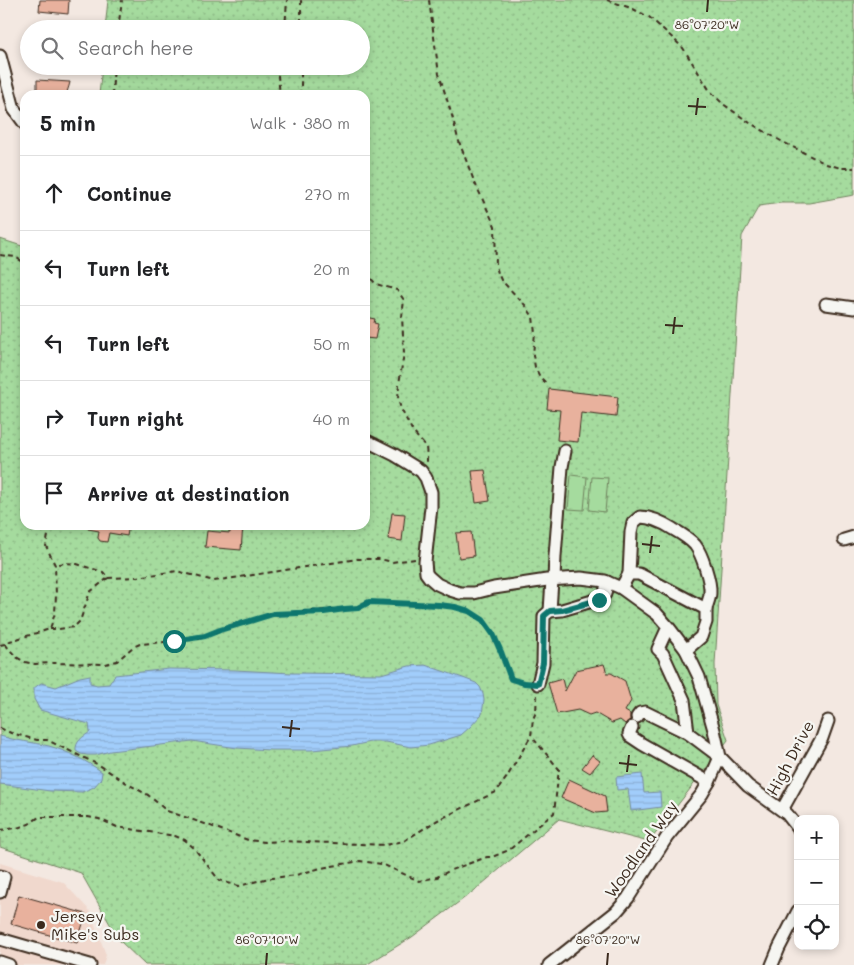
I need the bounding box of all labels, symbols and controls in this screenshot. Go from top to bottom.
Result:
text: 86°07'20"W [675,16,739,32]
search box [20,20,370,75]
icon: search [38,34,66,62]
text: Search here [78,35,194,60]
text: 5 min [40,109,96,136]
text: Walk · 380 m [249,112,350,133]
icon: ahead [40,179,68,207]
text: Continue [87,181,172,206]
text: 270 m [304,183,350,204]
icon: left [40,254,68,282]
text: Turn left [87,256,170,281]
text: 20 m [313,258,350,279]
icon: left [40,329,68,357]
text: Turn left [87,331,170,356]
text: 50 m [313,333,350,354]
icon: right [40,404,68,432]
text: Turn right [87,406,184,431]
text: 40 m [313,408,350,429]
icon: arrive [40,479,68,507]
text: Arrive at destination [87,481,290,506]
route end [588,589,611,612]
route start [163,630,186,653]
street label: High Drive [761,717,818,799]
street label: Woodland Way [599,796,682,901]
map controls [794,815,839,950]
button: + [794,815,839,860]
button: − [794,860,839,905]
place label: Jersey Mike's Subs [51,905,139,944]
button: locate [794,905,839,950]
marker: Jersey Mike's Subs [35,919,47,931]
text: 86°07'10"W [235,931,299,947]
text: 86°07'20"W [576,931,640,947]

